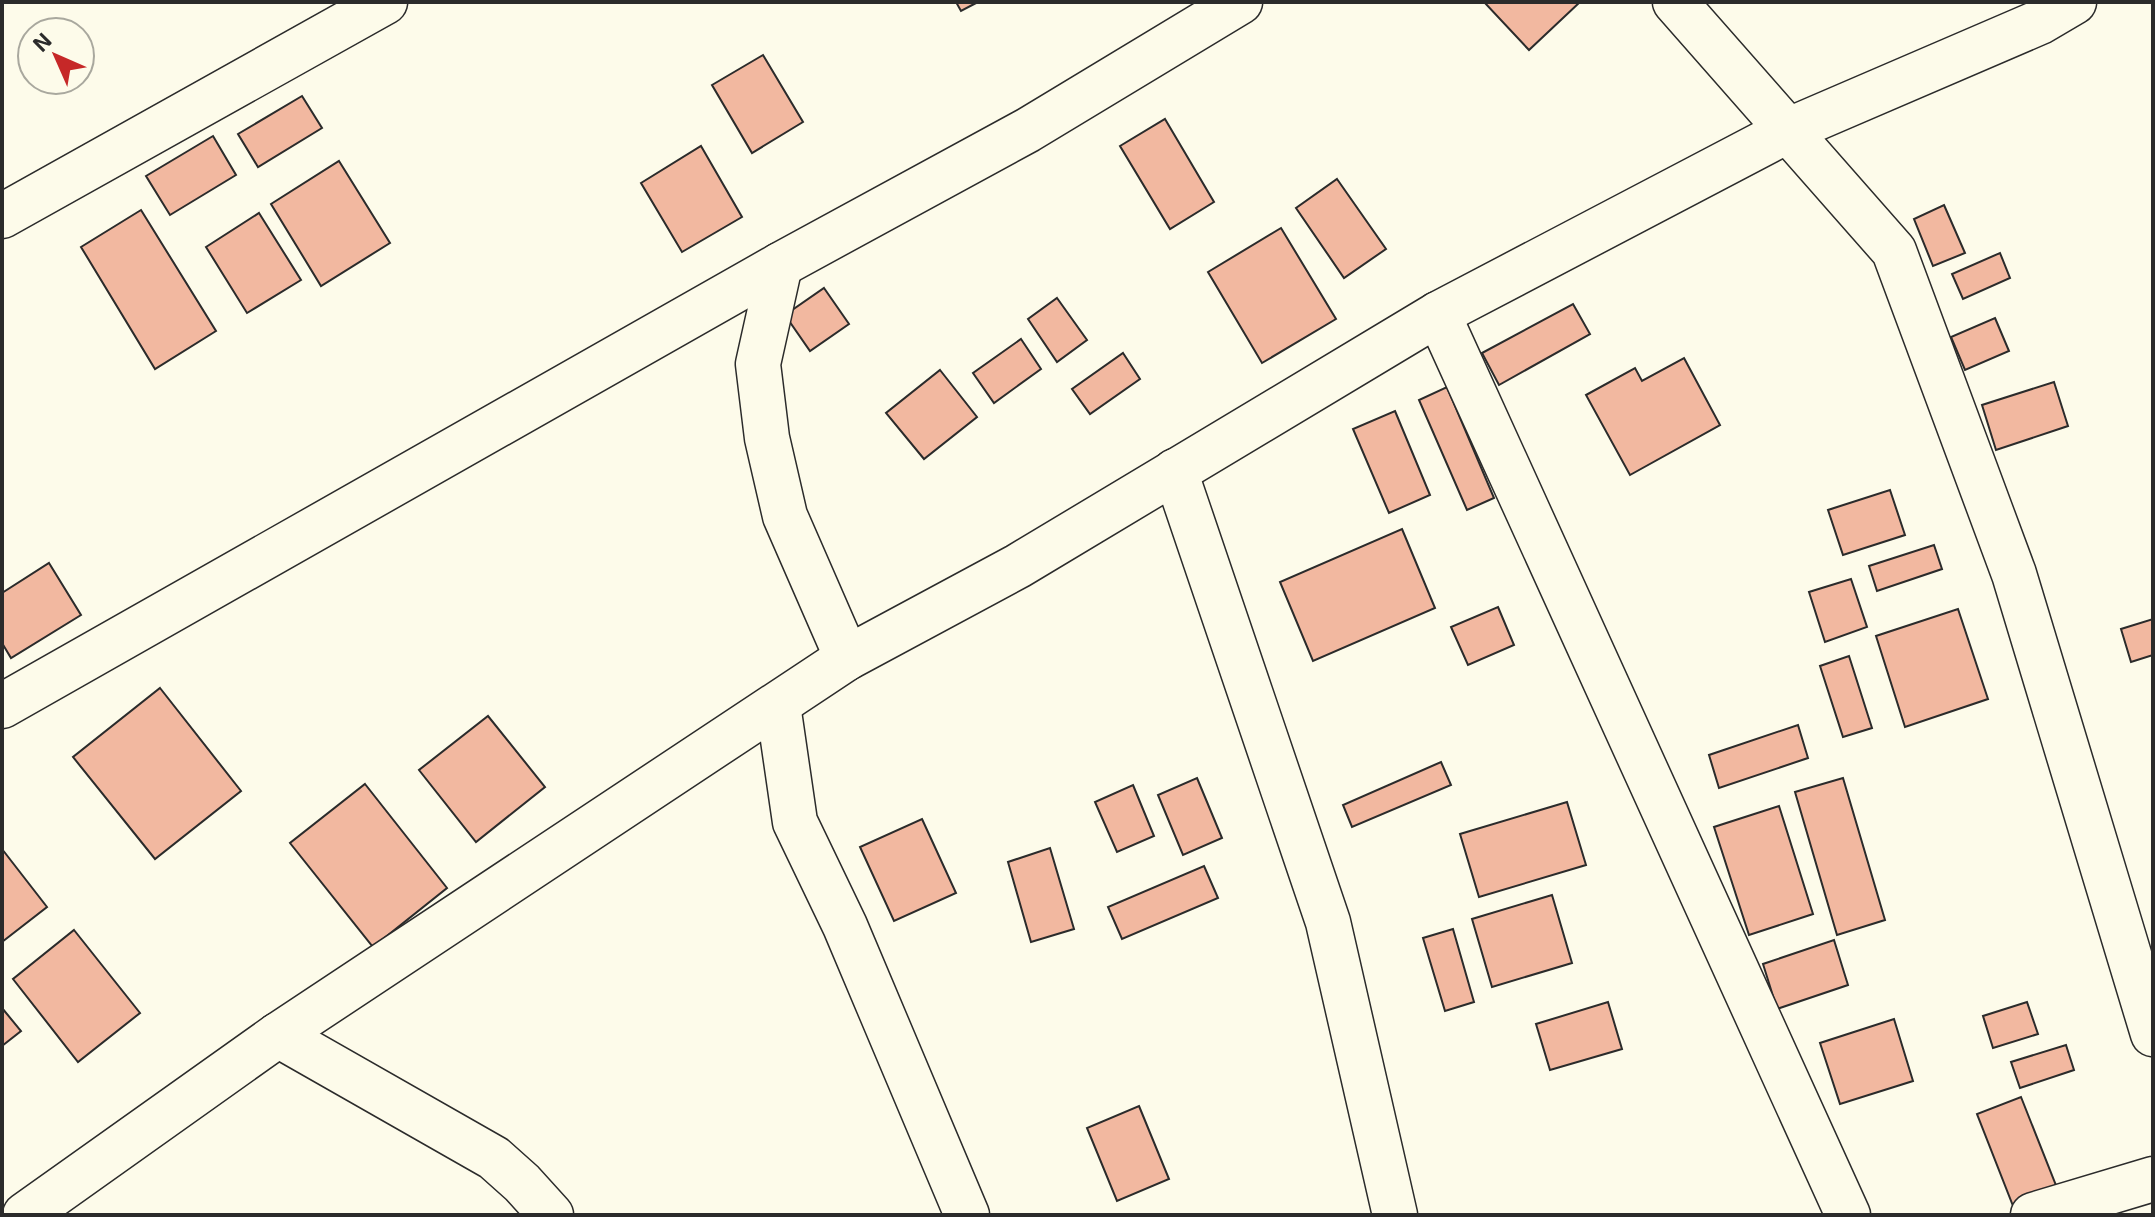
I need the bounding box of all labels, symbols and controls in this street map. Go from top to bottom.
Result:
north arrow [16,16,96,96]
text: N [26,26,56,56]

